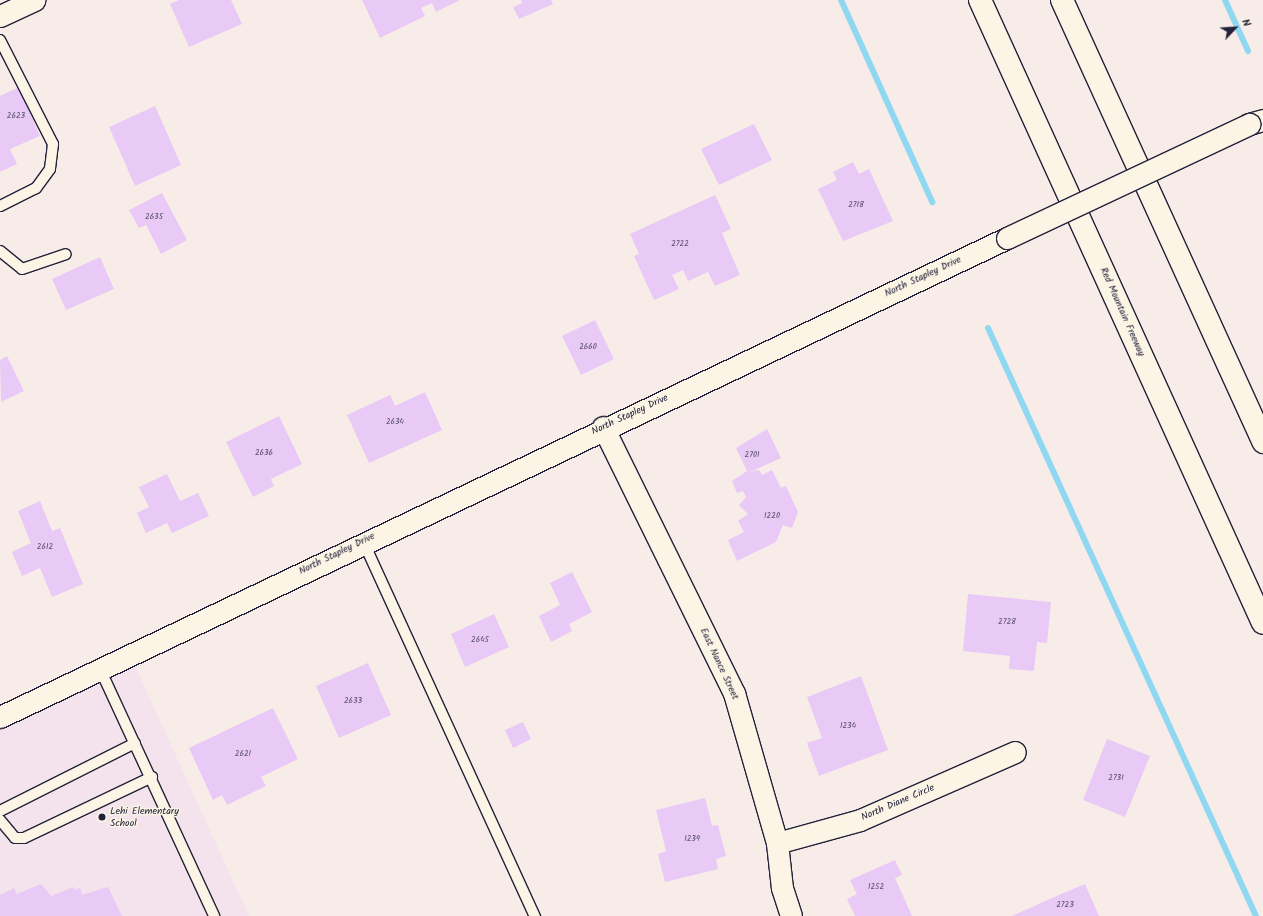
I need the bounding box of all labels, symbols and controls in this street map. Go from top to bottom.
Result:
north arrow [1215,8,1255,48]
text: N [1236,16,1255,30]
house number: 2623 [7,111,25,121]
house number: 2718 [848,200,864,210]
house number: 2635 [145,212,163,222]
house number: 2722 [671,239,689,249]
street label: North Stapley Drive [883,254,963,300]
street label: Red Mountain Freeway [1097,266,1147,358]
house number: 2660 [579,342,597,352]
street label: North Stapley Drive [590,392,670,438]
house number: 2634 [386,417,404,427]
house number: 2636 [255,448,273,458]
house number: 2701 [745,450,759,460]
house number: 1220 [764,511,780,521]
street label: North Stapley Drive [297,530,377,578]
house number: 2612 [37,542,53,552]
house number: 2728 [998,617,1016,627]
street label: East Nance Street [697,626,741,702]
house number: 2645 [471,635,489,645]
house number: 2633 [344,696,362,706]
house number: 1234 [840,721,856,731]
house number: 2621 [235,749,251,759]
house number: 2731 [1108,773,1124,783]
street label: North Diane Circle [860,782,936,824]
place label: Lehi Elementary School [110,805,179,828]
marker: Lehi Elementary School [97,812,107,822]
house number: 1239 [684,834,700,844]
house number: 1252 [868,882,884,892]
house number: 2723 [1056,900,1074,910]

